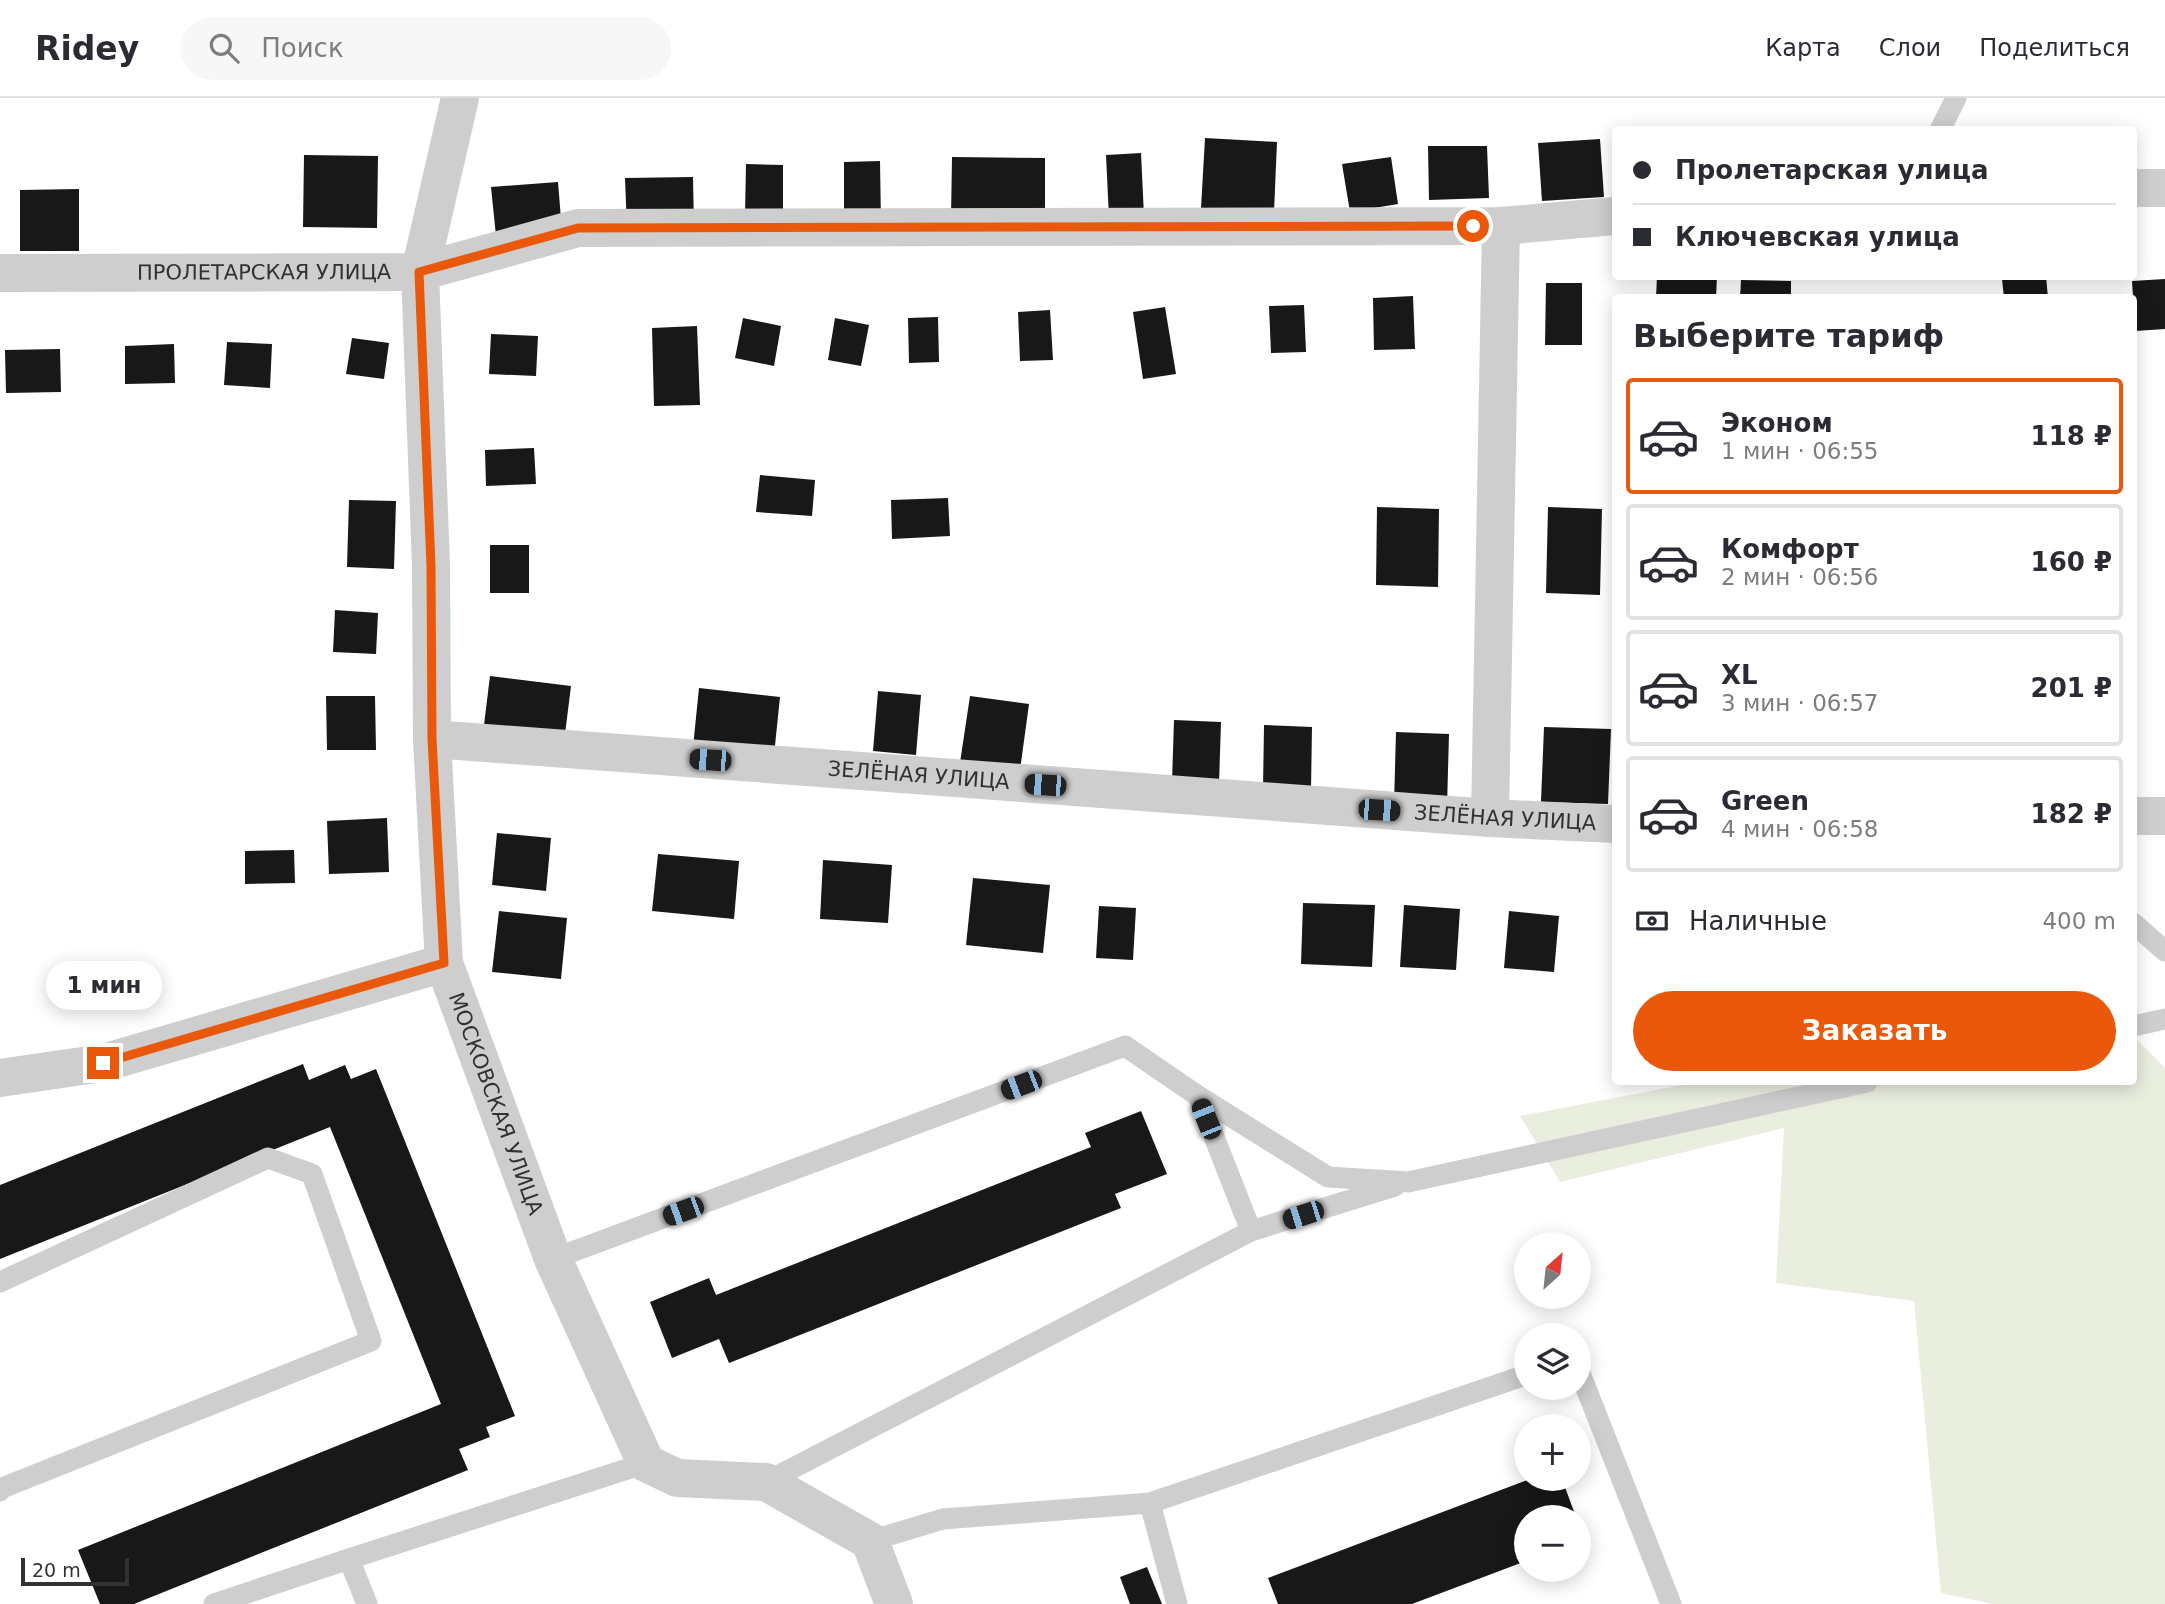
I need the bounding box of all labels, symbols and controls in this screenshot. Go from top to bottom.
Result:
search box [181,17,671,80]
text: Ridey [35,29,139,68]
icon: search [205,29,243,67]
text: Поиск [261,33,344,63]
text: Карта [1765,34,1841,62]
text: Слои [1879,34,1941,62]
text: Поделиться [1979,34,2130,62]
text: Пролетарская улица [1675,155,1989,185]
route start [1457,210,1489,242]
text: Ключевская улица [1675,222,1960,252]
street label: ПРОЛЕТАРСКАЯ УЛИЦА [137,260,392,285]
text: Выберите тариф [1633,317,1944,355]
icon: car [1637,405,1700,468]
text: Эконом [1721,408,1833,438]
text: 118 ₽ [2031,421,2112,451]
text: 1 мин · 06:55 [1721,438,1879,464]
icon: car [1637,531,1700,594]
text: Комфорт [1721,534,1859,564]
text: 160 ₽ [2031,547,2112,577]
text: 2 мин · 06:56 [1721,564,1879,590]
icon: car [1637,657,1700,720]
text: XL [1721,660,1758,690]
text: 201 ₽ [2031,673,2112,703]
text: 3 мин · 06:57 [1721,690,1879,716]
car [689,748,732,772]
street label: ЗЕЛЁНАЯ УЛИЦА [827,757,1011,794]
car [1024,773,1067,797]
icon: car [1637,783,1700,846]
text: Green [1721,786,1809,816]
car [1358,798,1401,822]
text: 182 ₽ [2031,799,2112,829]
street label: ЗЕЛЁНАЯ УЛИЦА [1413,800,1597,835]
text: 4 мин · 06:58 [1721,816,1879,842]
icon: cash [1633,902,1671,940]
text: Наличные [1689,906,1827,936]
text: 400 m [2042,908,2116,934]
callout: 1 мин [45,962,161,1010]
text: 1 мин [67,972,141,998]
street label: МОСКОВСКАЯ УЛИЦА [444,989,548,1219]
button: Заказать [1633,991,2116,1071]
route end [87,1047,119,1079]
car [998,1068,1045,1102]
car [1189,1096,1224,1142]
car [660,1194,707,1228]
car [1280,1199,1327,1231]
north arrow [1514,1232,1591,1309]
map controls [1514,1232,1591,1582]
button: layers [1514,1323,1591,1400]
button: + [1514,1414,1591,1491]
button: − [1514,1505,1591,1582]
scale bar [21,1555,130,1587]
text: 20 m [32,1559,81,1581]

